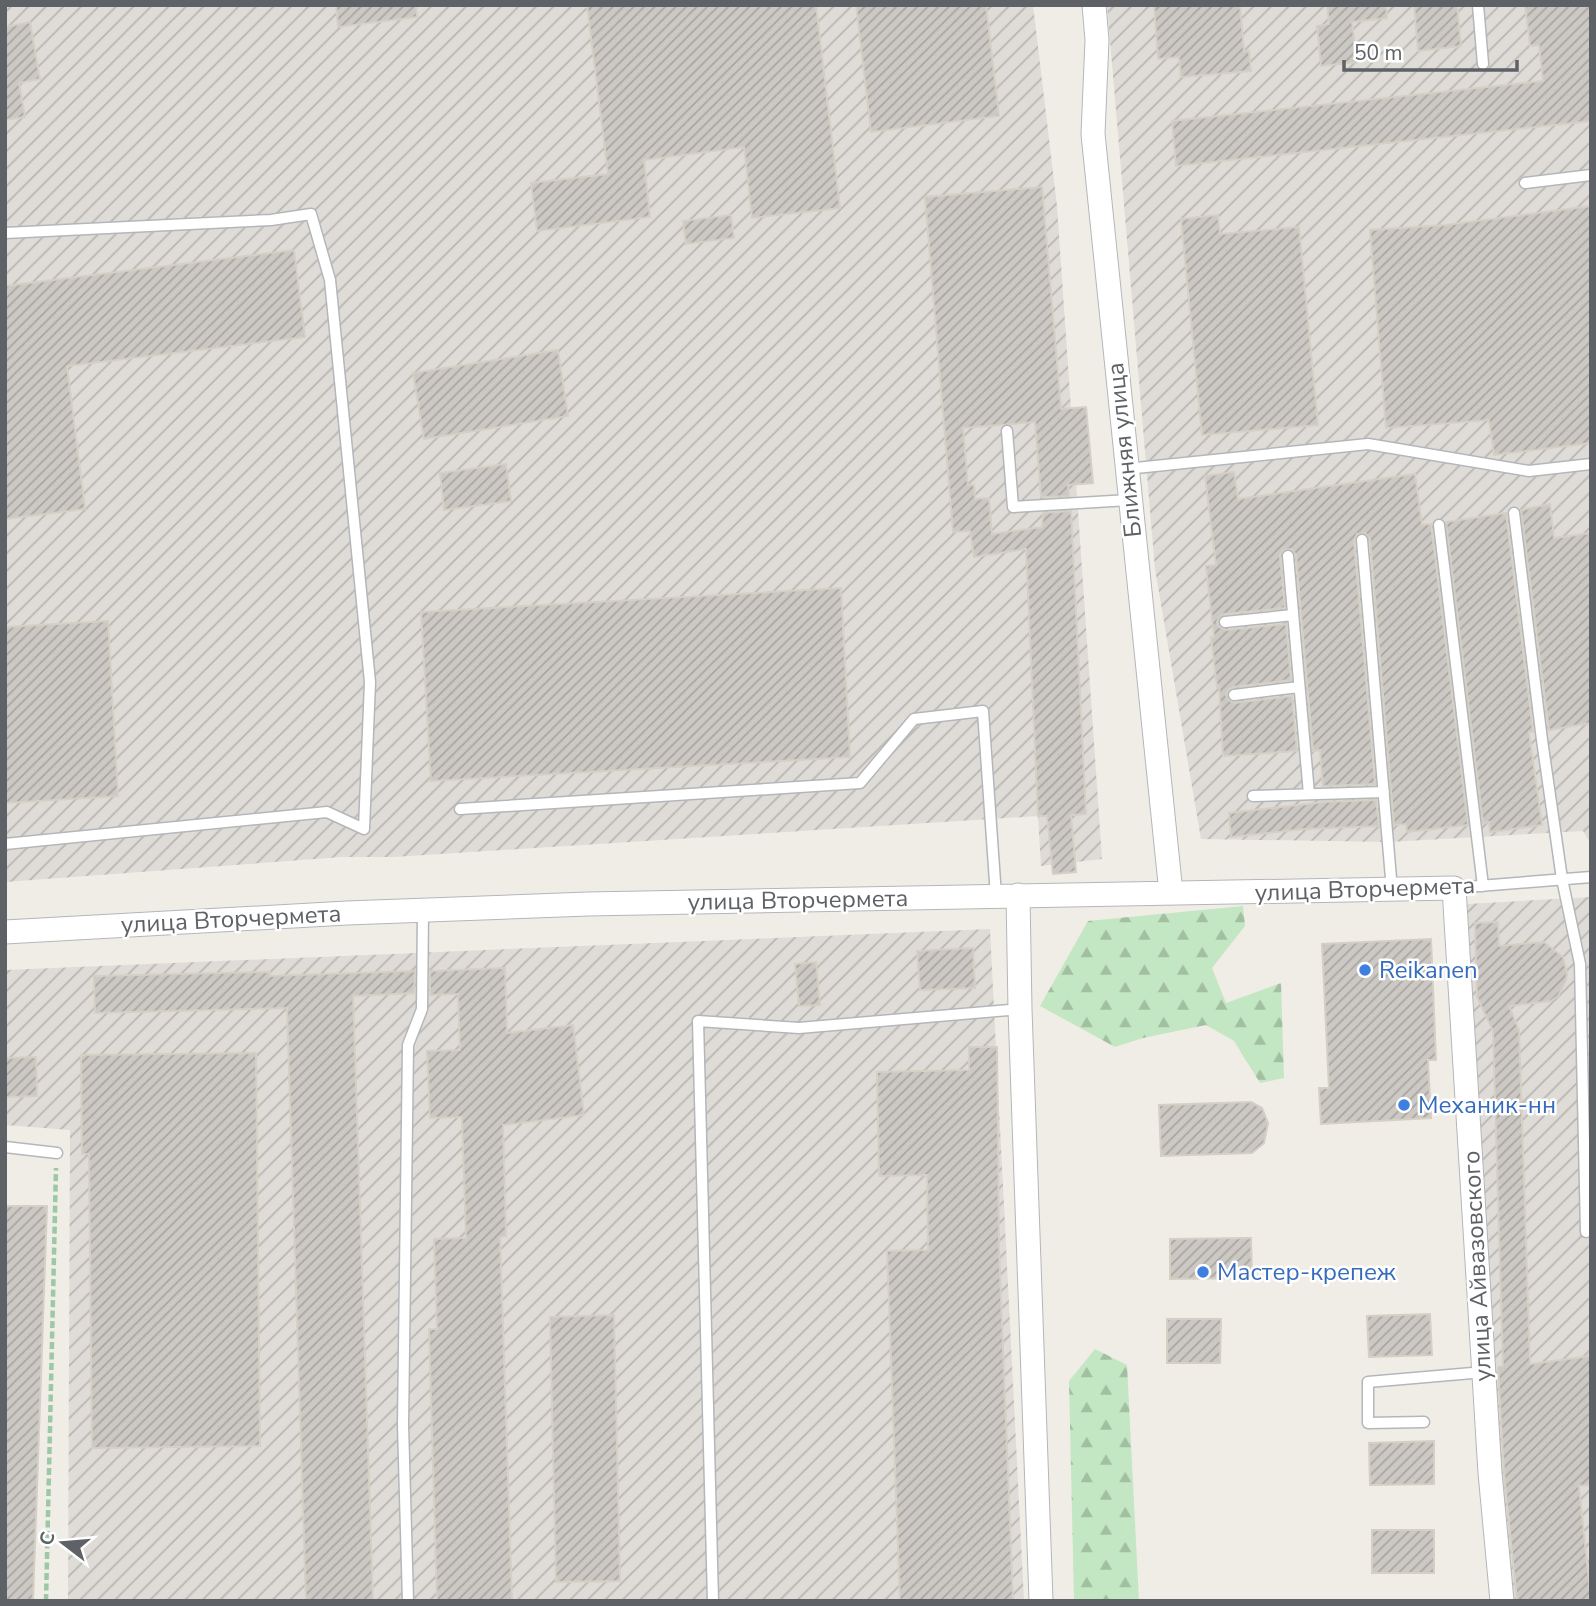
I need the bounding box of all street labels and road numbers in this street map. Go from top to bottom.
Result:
street label: Ближняя улица [1099,361,1149,539]
street label: улица Вторчермета [1254,869,1476,909]
street label: улица Вторчермета [687,882,909,918]
street label: улица Вторчермета [120,897,342,941]
street label: улица Айвазовского [1455,1150,1499,1382]

